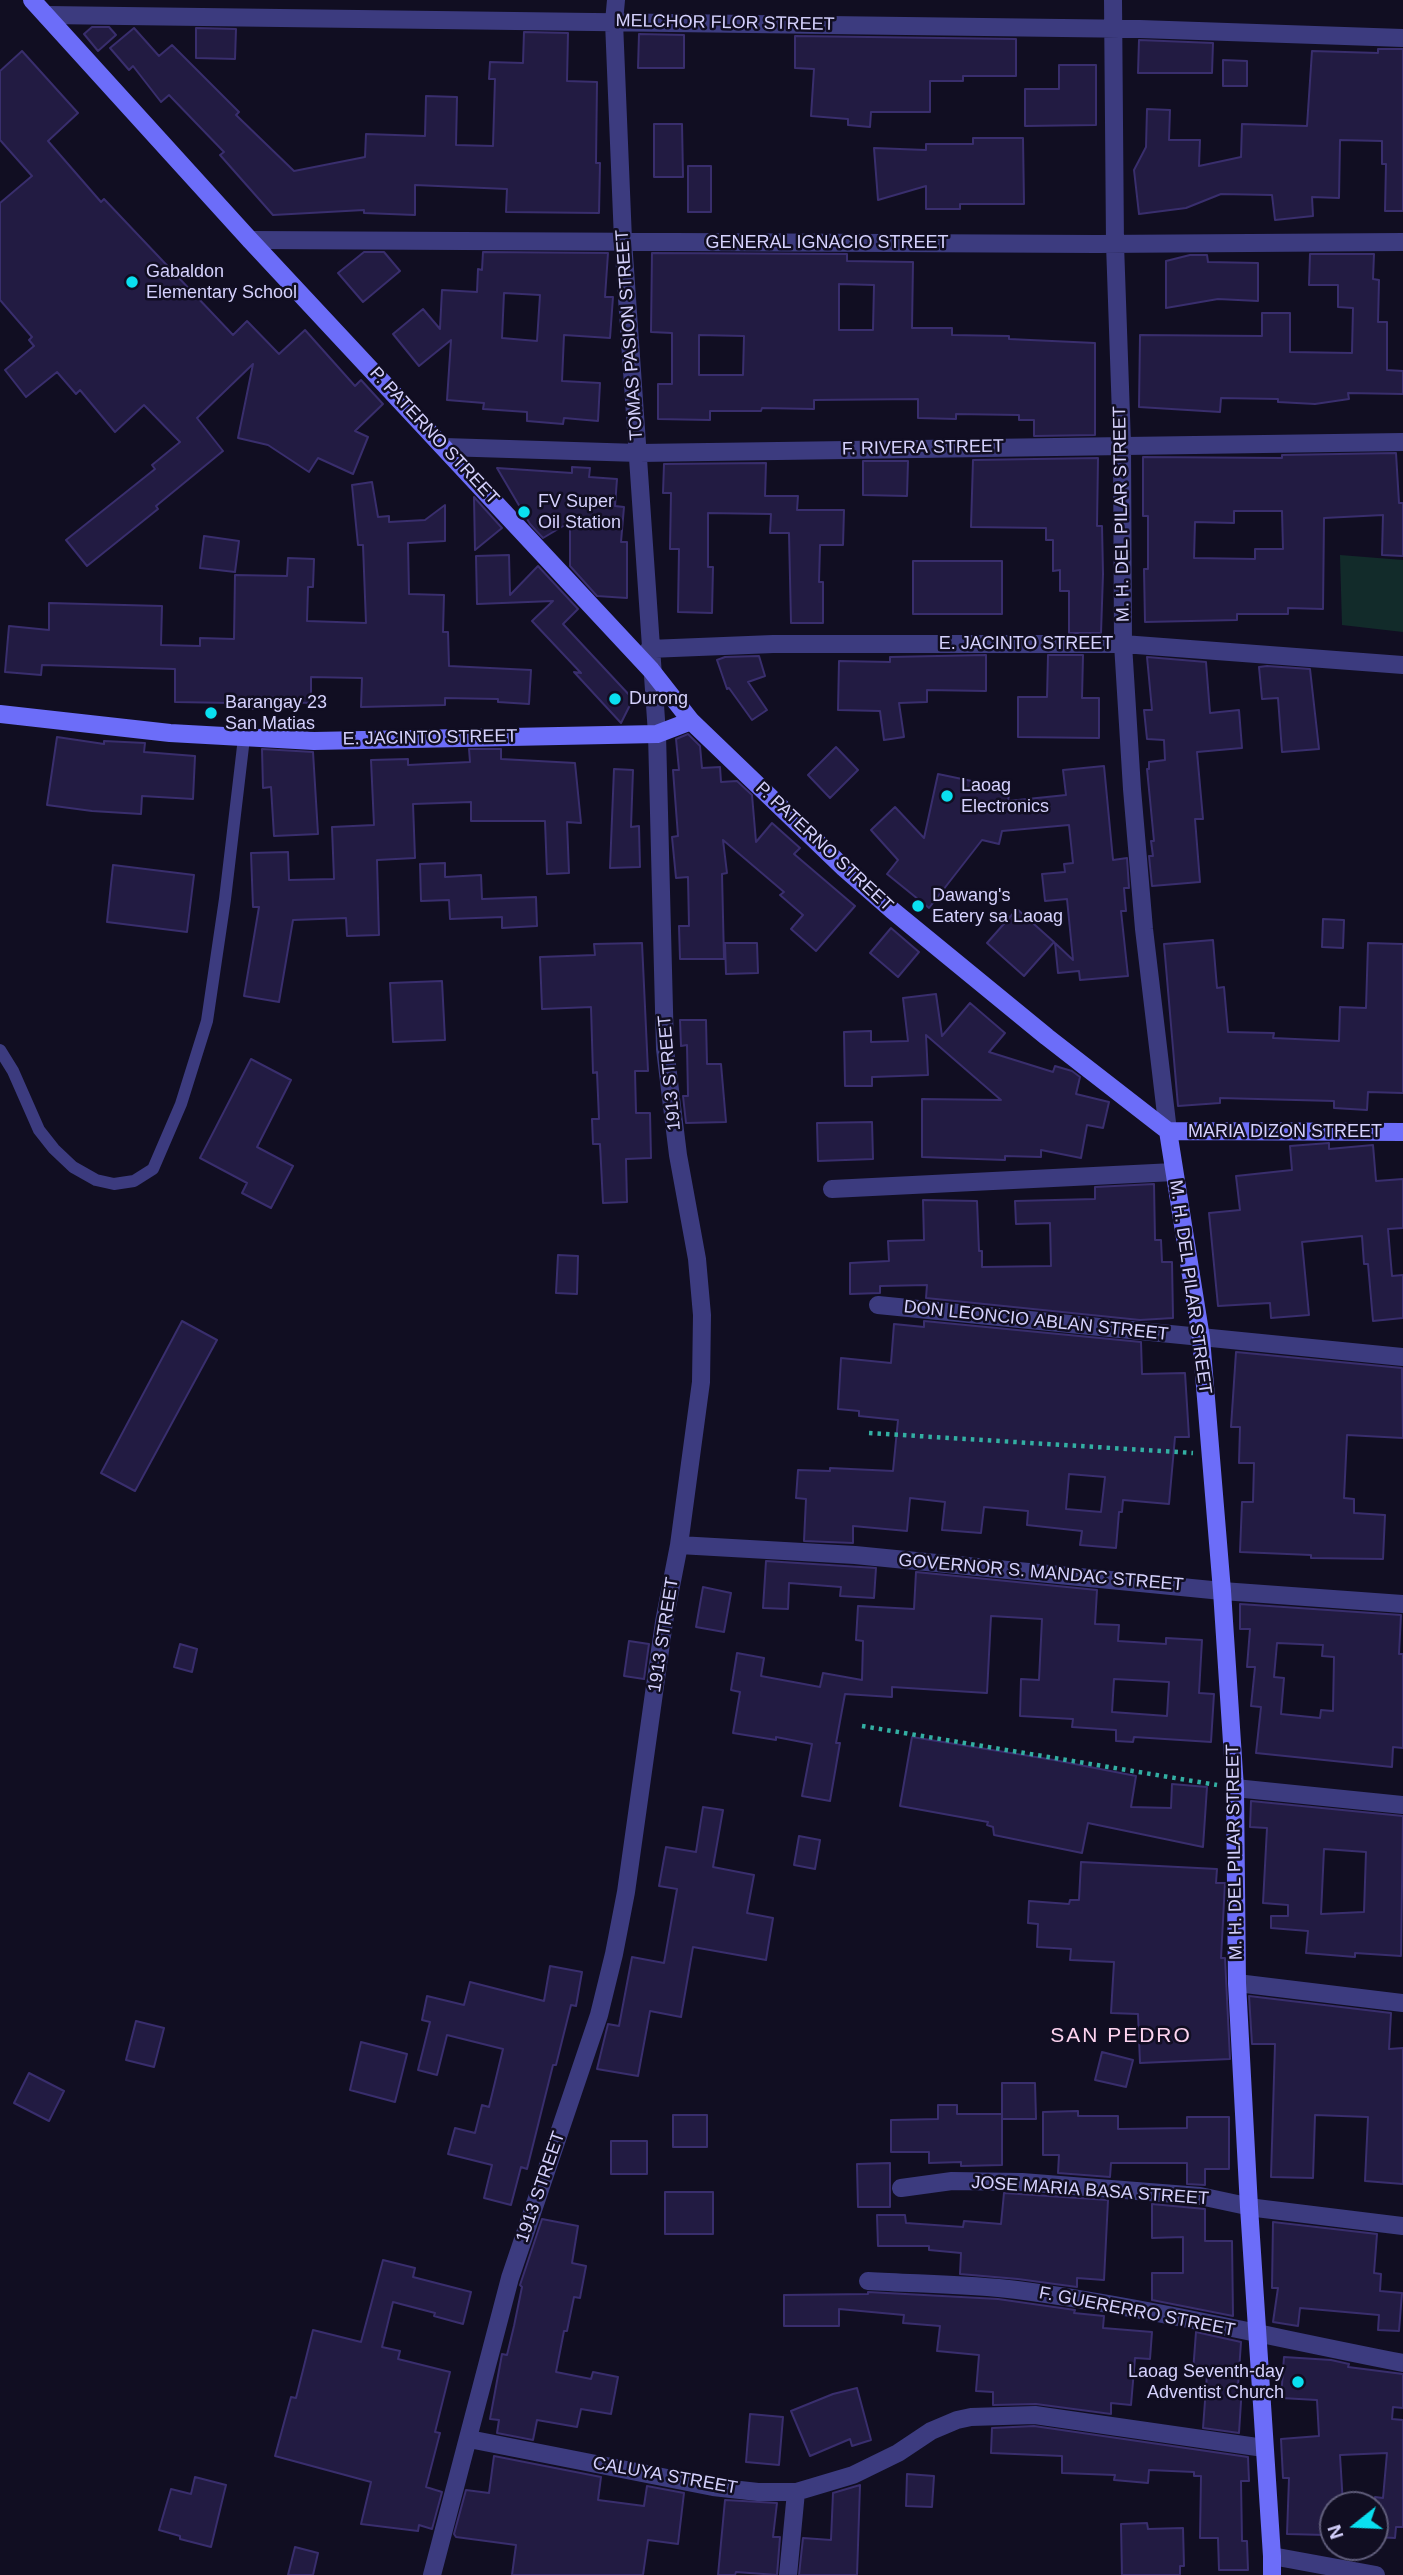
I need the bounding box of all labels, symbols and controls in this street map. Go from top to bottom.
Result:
street label: MELCHOR FLOR STREET [615,10,835,36]
street label: TOMAS PASION STREET [612,229,648,441]
street label: GENERAL IGNACIO STREET [705,232,949,254]
place label: Gabaldon Elementary School [146,261,297,304]
marker: Gabaldon Elementary School [124,274,140,290]
street label: P. PATERNO STREET [365,363,503,509]
street label: M. H. DEL PILAR STREET [1109,406,1135,622]
street label: F. RIVERA STREET [842,436,1004,460]
place label: FV Super Oil Station [538,491,621,534]
marker: FV Super Oil Station [516,504,532,520]
street label: E. JACINTO STREET [939,633,1113,655]
place label: Durong [629,688,688,710]
marker: Durong [607,691,623,707]
place label: Barangay 23 San Matias [225,692,327,734]
marker: Barangay 23 San Matias [203,705,219,721]
street label: E. JACINTO STREET [342,726,518,750]
place label: Laoag Electronics [961,775,1049,818]
street label: P. PATERNO STREET [751,778,897,916]
marker: Laoag Electronics [939,788,955,804]
place label: Dawang's Eatery sa Laoag [932,885,1063,928]
marker: Dawang's Eatery sa Laoag [910,898,926,914]
street label: 1913 STREET [654,1014,686,1132]
street label: MARIA DIZON STREET [1188,1121,1382,1143]
street label: M. H. DEL PILAR STREET [1164,1179,1216,1395]
street label: DON LEONCIO ABLAN STREET [903,1296,1169,1346]
street label: GOVERNOR S. MANDAC STREET [898,1550,1184,1596]
street label: 1913 STREET [644,1576,684,1694]
street label: M. H. DEL PILAR STREET [1222,1744,1248,1960]
district label: SAN PEDRO [1051,2023,1191,2049]
street label: 1913 STREET [512,2129,570,2245]
street label: JOSE MARIA BASA STREET [971,2172,1209,2210]
street label: F. GUERERRO STREET [1037,2282,1237,2342]
place label: Laoag Seventh-day Adventist Church [1128,2361,1284,2404]
marker: Laoag Seventh-day Adventist Church [1290,2374,1306,2390]
street label: CALUYA STREET [591,2453,739,2499]
north arrow [1319,2491,1389,2561]
text: N [1323,2522,1348,2542]

